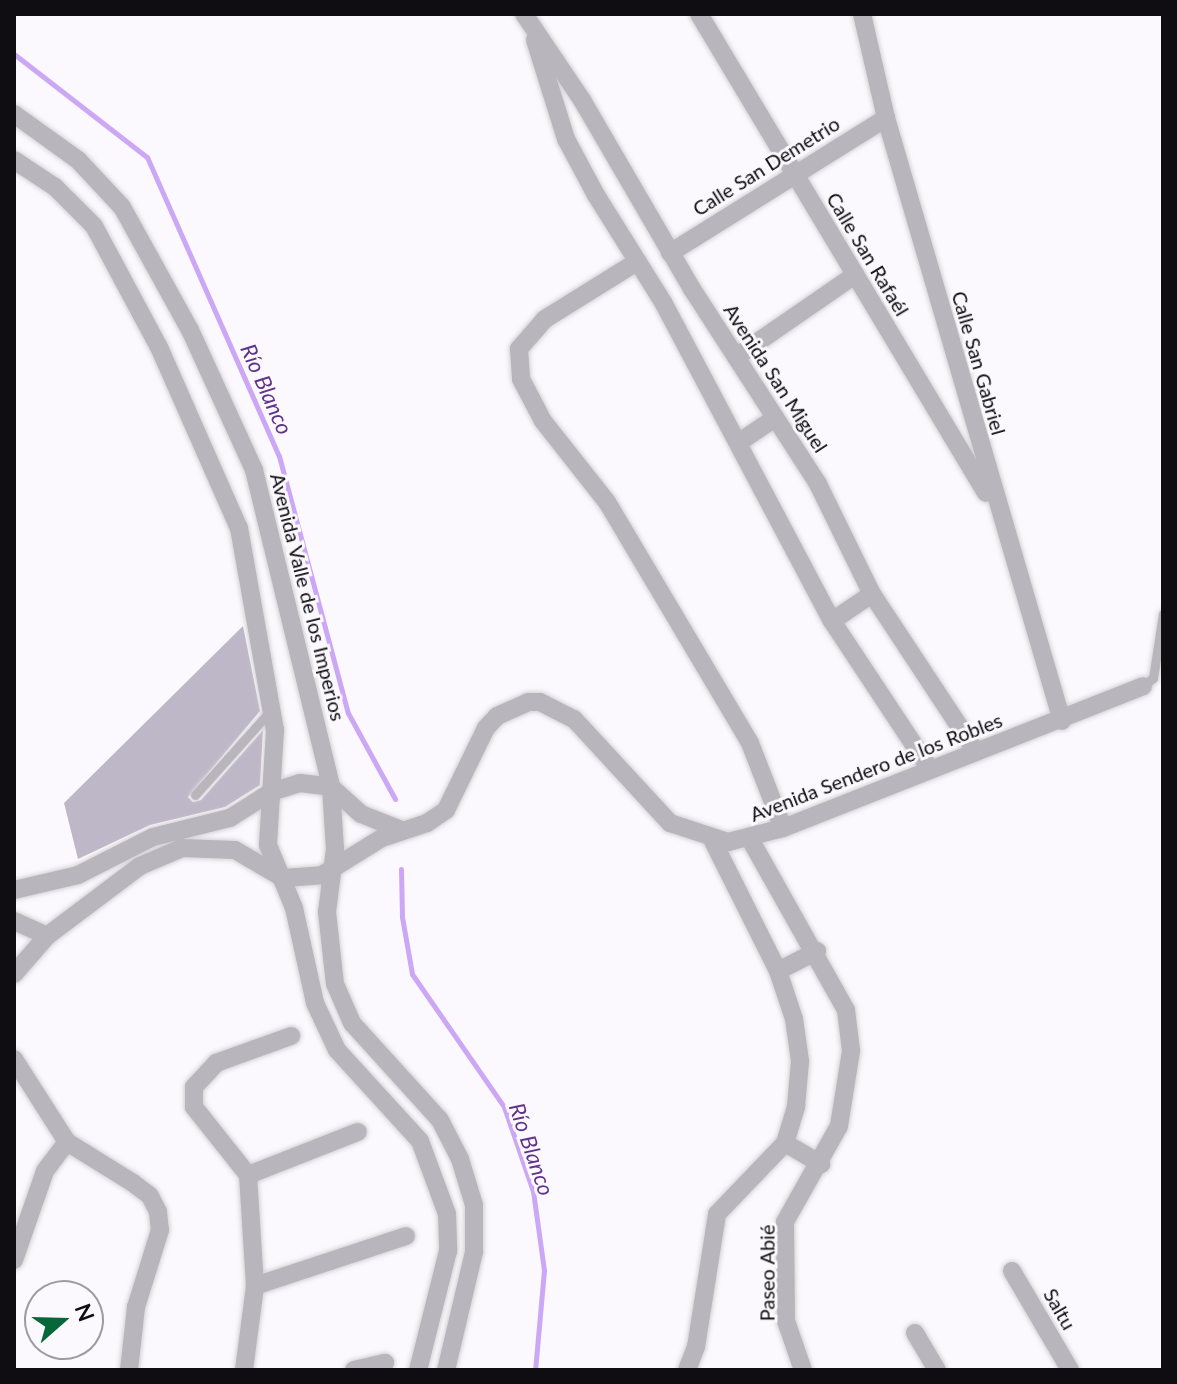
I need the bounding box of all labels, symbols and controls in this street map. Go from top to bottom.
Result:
street label: Calle San Demetrio [688,111,844,221]
street label: Calle San Rafaél [822,188,914,320]
street label: Calle San Gabriel [947,288,1011,438]
street label: Avenida San Miguel [719,299,833,457]
water label: Río Blanco [235,340,299,438]
street label: Avenida Valle de los Imperios [265,470,351,724]
street label: Avenida Sendero de los Robles [746,708,1006,826]
water label: Río Blanco [504,1099,560,1199]
street label: Paseo Abié [755,1224,779,1322]
north arrow [24,1280,104,1360]
street label: Saltu [1039,1284,1081,1334]
text: N [70,1300,101,1325]

